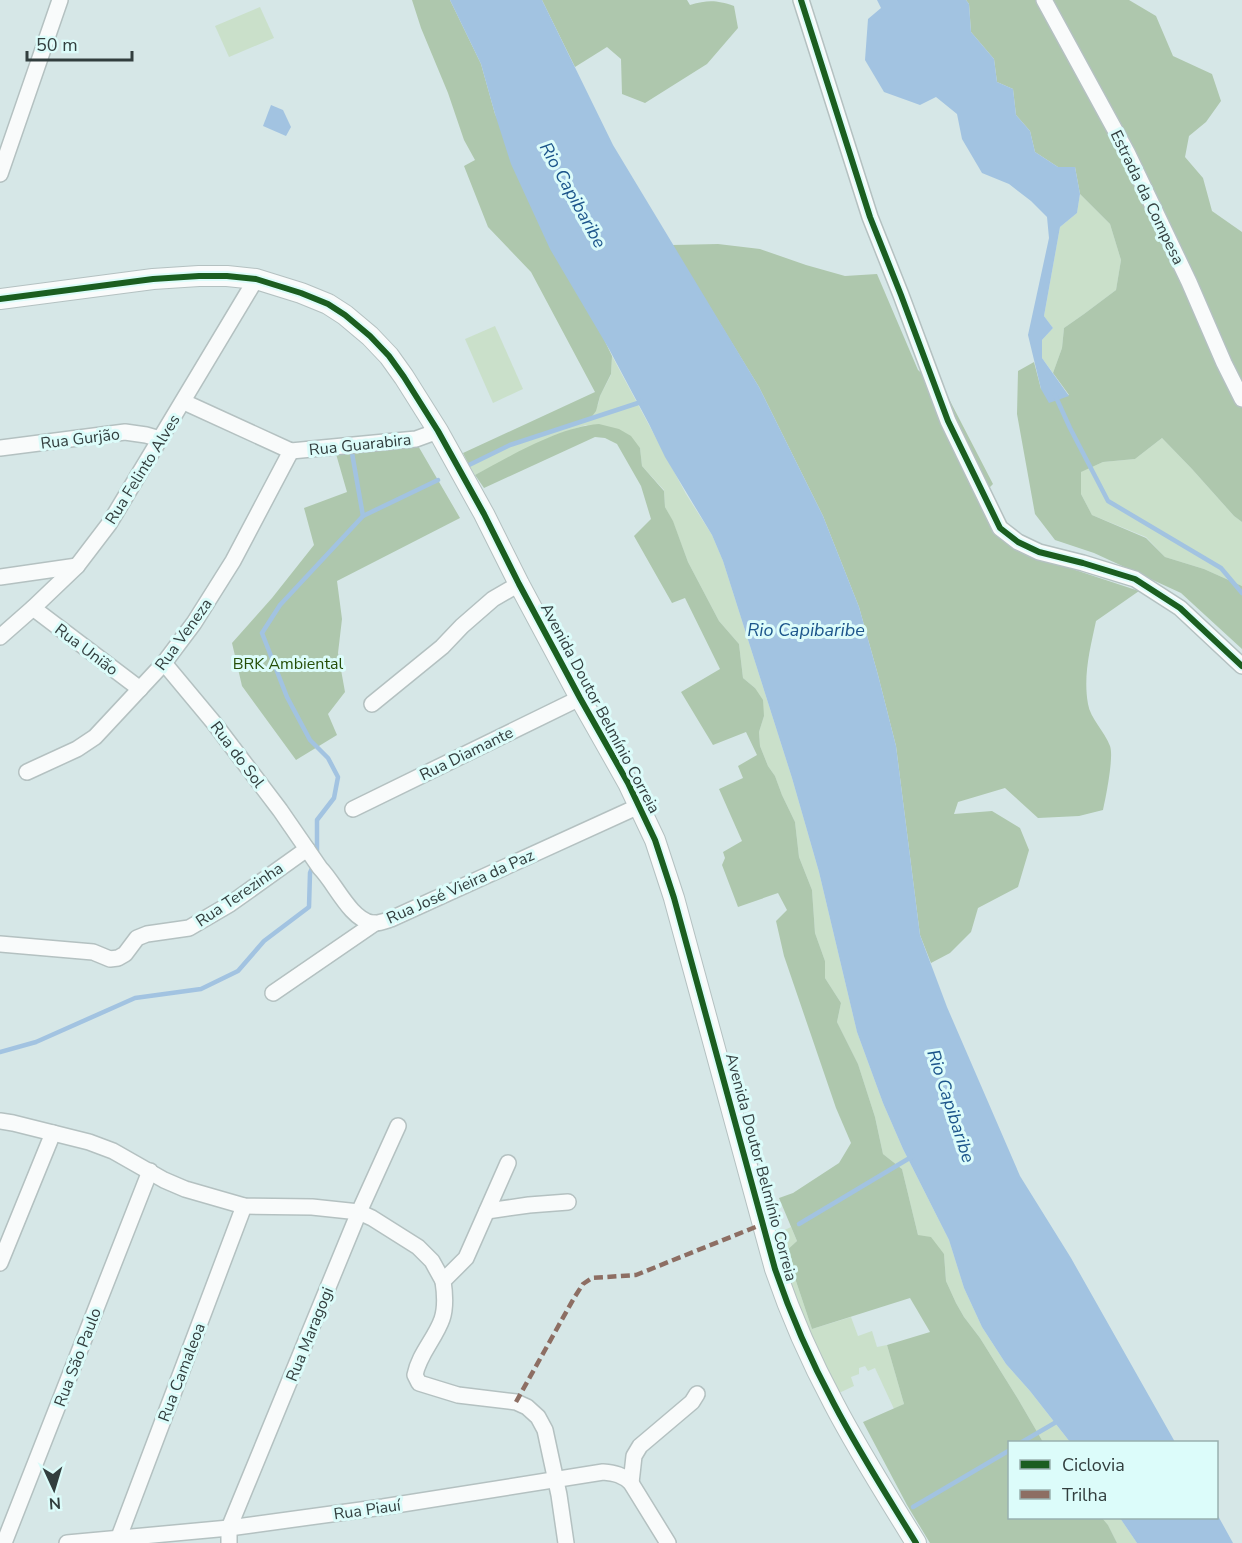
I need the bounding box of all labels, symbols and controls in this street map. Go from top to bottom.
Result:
scale bar [27,24,132,62]
text: 50 m [36,33,78,57]
street label: Estrada da Compesa [1105,126,1189,268]
water label: Rio Capibaribe [534,138,612,253]
street label: Rua Felinto Alves [100,410,186,529]
street label: Rua Gurjão [39,423,121,455]
street label: Rua Guarabira [308,429,412,461]
street label: Rua Veneza [150,594,217,675]
street label: Avenida Doutor Belmínio Correia [535,600,665,817]
water label: Rio Capibaribe [747,618,865,642]
street label: Rua União [50,619,123,681]
park label: BRK Ambiental [233,653,343,675]
street label: Rua do Sol [205,717,270,793]
street label: Rua Diamante [416,722,517,786]
street label: Rua José Vieira da Paz [383,844,538,929]
street label: Rua Terezinha [192,857,288,932]
water label: Rio Capibaribe [921,1046,981,1166]
street label: Avenida Doutor Belmínio Correia [720,1051,802,1284]
street label: Rua Maragogi [281,1284,339,1385]
street label: Rua São Paulo [49,1305,107,1410]
street label: Rua Camaleoa [153,1320,211,1425]
legend [1008,1441,1218,1519]
text: Ciclovia [1062,1453,1125,1477]
north arrow [24,1459,84,1519]
text: Trilha [1062,1483,1107,1507]
text: N [48,1492,62,1514]
street label: Rua Piauí [332,1494,403,1526]

